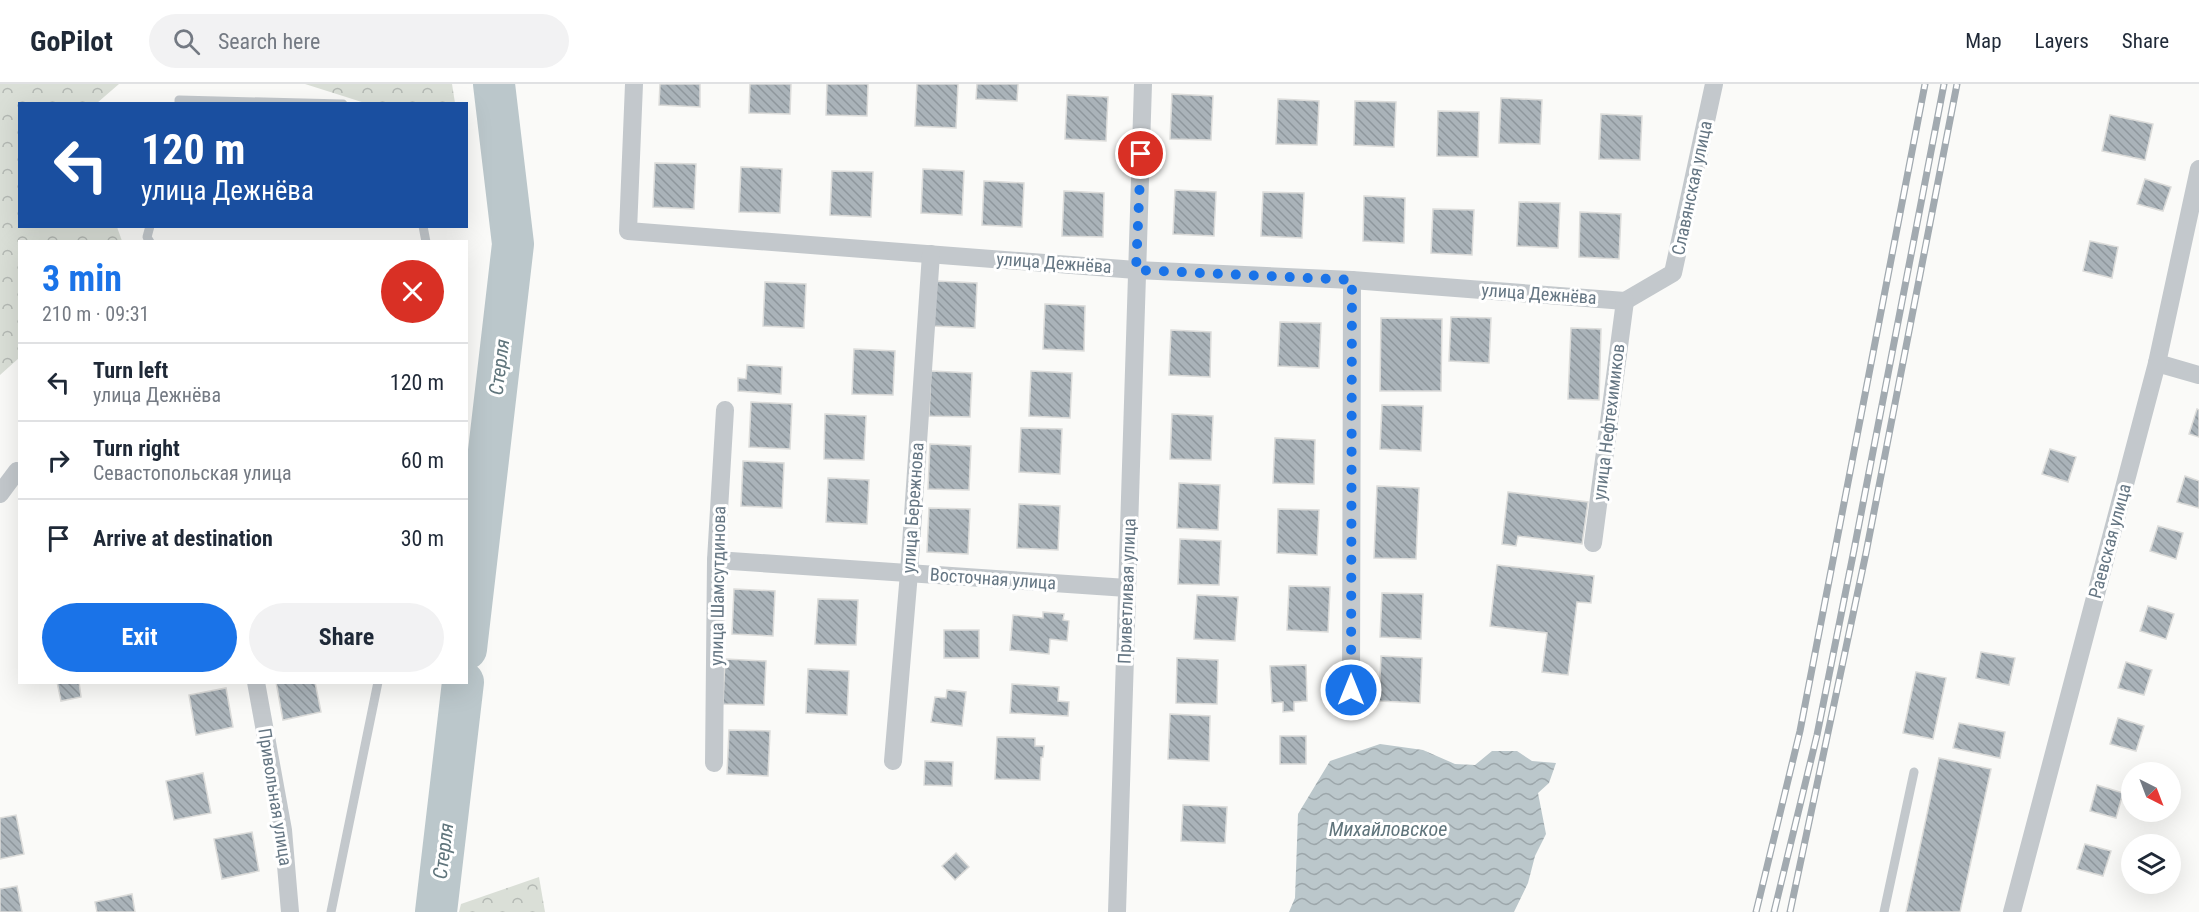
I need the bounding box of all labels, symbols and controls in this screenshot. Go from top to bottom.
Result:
search box [149,14,569,68]
text: GoPilot [30,25,113,58]
icon: search [170,25,203,58]
text: Search here [218,29,320,54]
text: Map [1965,29,2002,53]
text: Layers [2035,29,2089,53]
text: Share [2122,29,2169,53]
street label: Славянская улица [1667,119,1716,257]
text: 120 m [141,125,246,174]
icon: left [42,126,120,204]
pin [1115,128,1166,179]
icon: arrive [1124,137,1157,170]
text: улица Дежнёва [141,175,314,207]
street label: улица Дежнёва [996,248,1112,277]
text: 3 min [42,258,122,300]
button: close [381,260,444,323]
street label: улица Дежнёва [1481,279,1597,308]
text: 210 m · 09:31 [42,302,149,326]
water label: Стерля [484,338,514,396]
street label: улица Нефтехимиков [1588,342,1629,501]
text: Turn left [93,358,168,383]
icon: left [42,366,75,399]
text: 120 m [390,370,444,395]
text: улица Дежнёва [93,383,221,407]
text: Turn right [93,436,180,461]
street label: улица Бережнова [897,442,928,574]
icon: right [42,444,75,477]
text: 60 m [401,448,444,473]
text: Севастопольская улица [93,461,292,485]
street label: Раевская улица [2084,481,2135,601]
street label: улица Шамсутдинова [706,506,729,666]
street label: Приветливая улица [1113,518,1140,664]
icon: arrive [42,522,75,555]
text: Arrive at destination [93,526,273,551]
text: 30 m [401,526,444,551]
street label: Восточная улица [929,564,1057,593]
button: Exit [42,603,237,672]
button: Share [249,603,444,672]
position arrow [1319,658,1383,722]
street label: Привольная улица [254,727,297,867]
north arrow [2121,762,2181,822]
map controls [2121,762,2181,894]
water label: Михайловское [1329,817,1447,841]
water label: Стерля [428,822,458,880]
button: layers [2121,834,2181,894]

